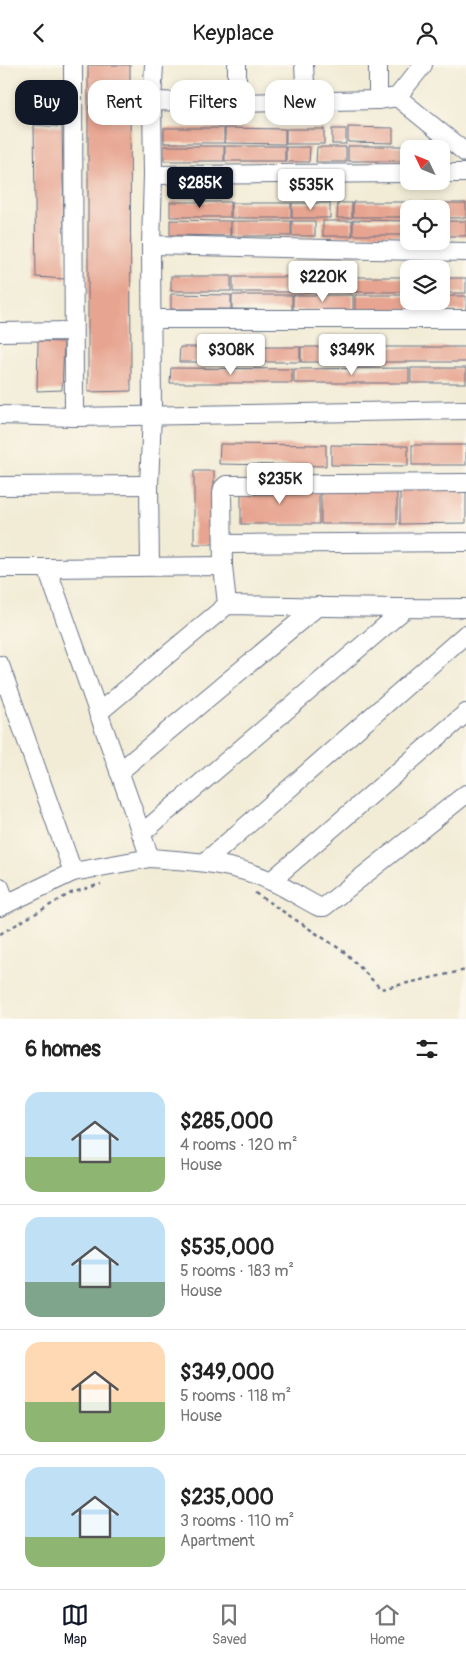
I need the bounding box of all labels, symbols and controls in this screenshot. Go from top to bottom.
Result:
icon: back [25,19,53,47]
text: Keyplace [192,19,274,47]
icon: person [413,19,441,47]
chip: Buy [15,80,78,125]
chip: Rent [88,80,160,125]
chip: Filters [170,80,255,125]
chip: New [265,80,334,125]
north arrow [400,140,450,190]
map controls [400,140,450,310]
pin: $285K [165,167,235,209]
pin: $535K [276,169,346,211]
text: $285K [178,173,222,193]
text: $535K [289,175,333,195]
button: locate [400,200,450,250]
button: layers [400,260,450,310]
pin: $220K [288,261,358,303]
text: $220K [299,267,347,287]
pin: $308K [196,333,266,376]
pin: $349K [317,333,387,376]
text: $308K [208,340,254,360]
text: $349K [330,340,374,360]
pin: $235K [245,463,315,505]
text: $235K [258,469,302,489]
icon: filters [413,1035,441,1063]
text: 6 homes [25,1036,101,1063]
text: $285,000 [180,1108,273,1135]
icon: home [65,1112,125,1172]
text: 4 rooms · 120 m² [180,1135,297,1155]
text: House [180,1155,222,1175]
text: $535,000 [180,1234,274,1261]
icon: home [65,1237,125,1297]
text: 5 rooms · 183 m² [180,1261,294,1281]
text: House [180,1281,222,1301]
text: $349,000 [180,1359,274,1386]
icon: home [65,1362,125,1422]
text: 5 rooms · 118 m² [180,1386,291,1406]
text: House [180,1406,222,1426]
text: $235,000 [180,1484,274,1511]
icon: home [65,1487,125,1547]
text: 3 rooms · 110 m² [180,1511,294,1531]
text: Apartment [180,1531,255,1551]
tab: Map [61,1601,89,1648]
tab: Saved [212,1601,247,1648]
tab: Home [369,1601,405,1648]

